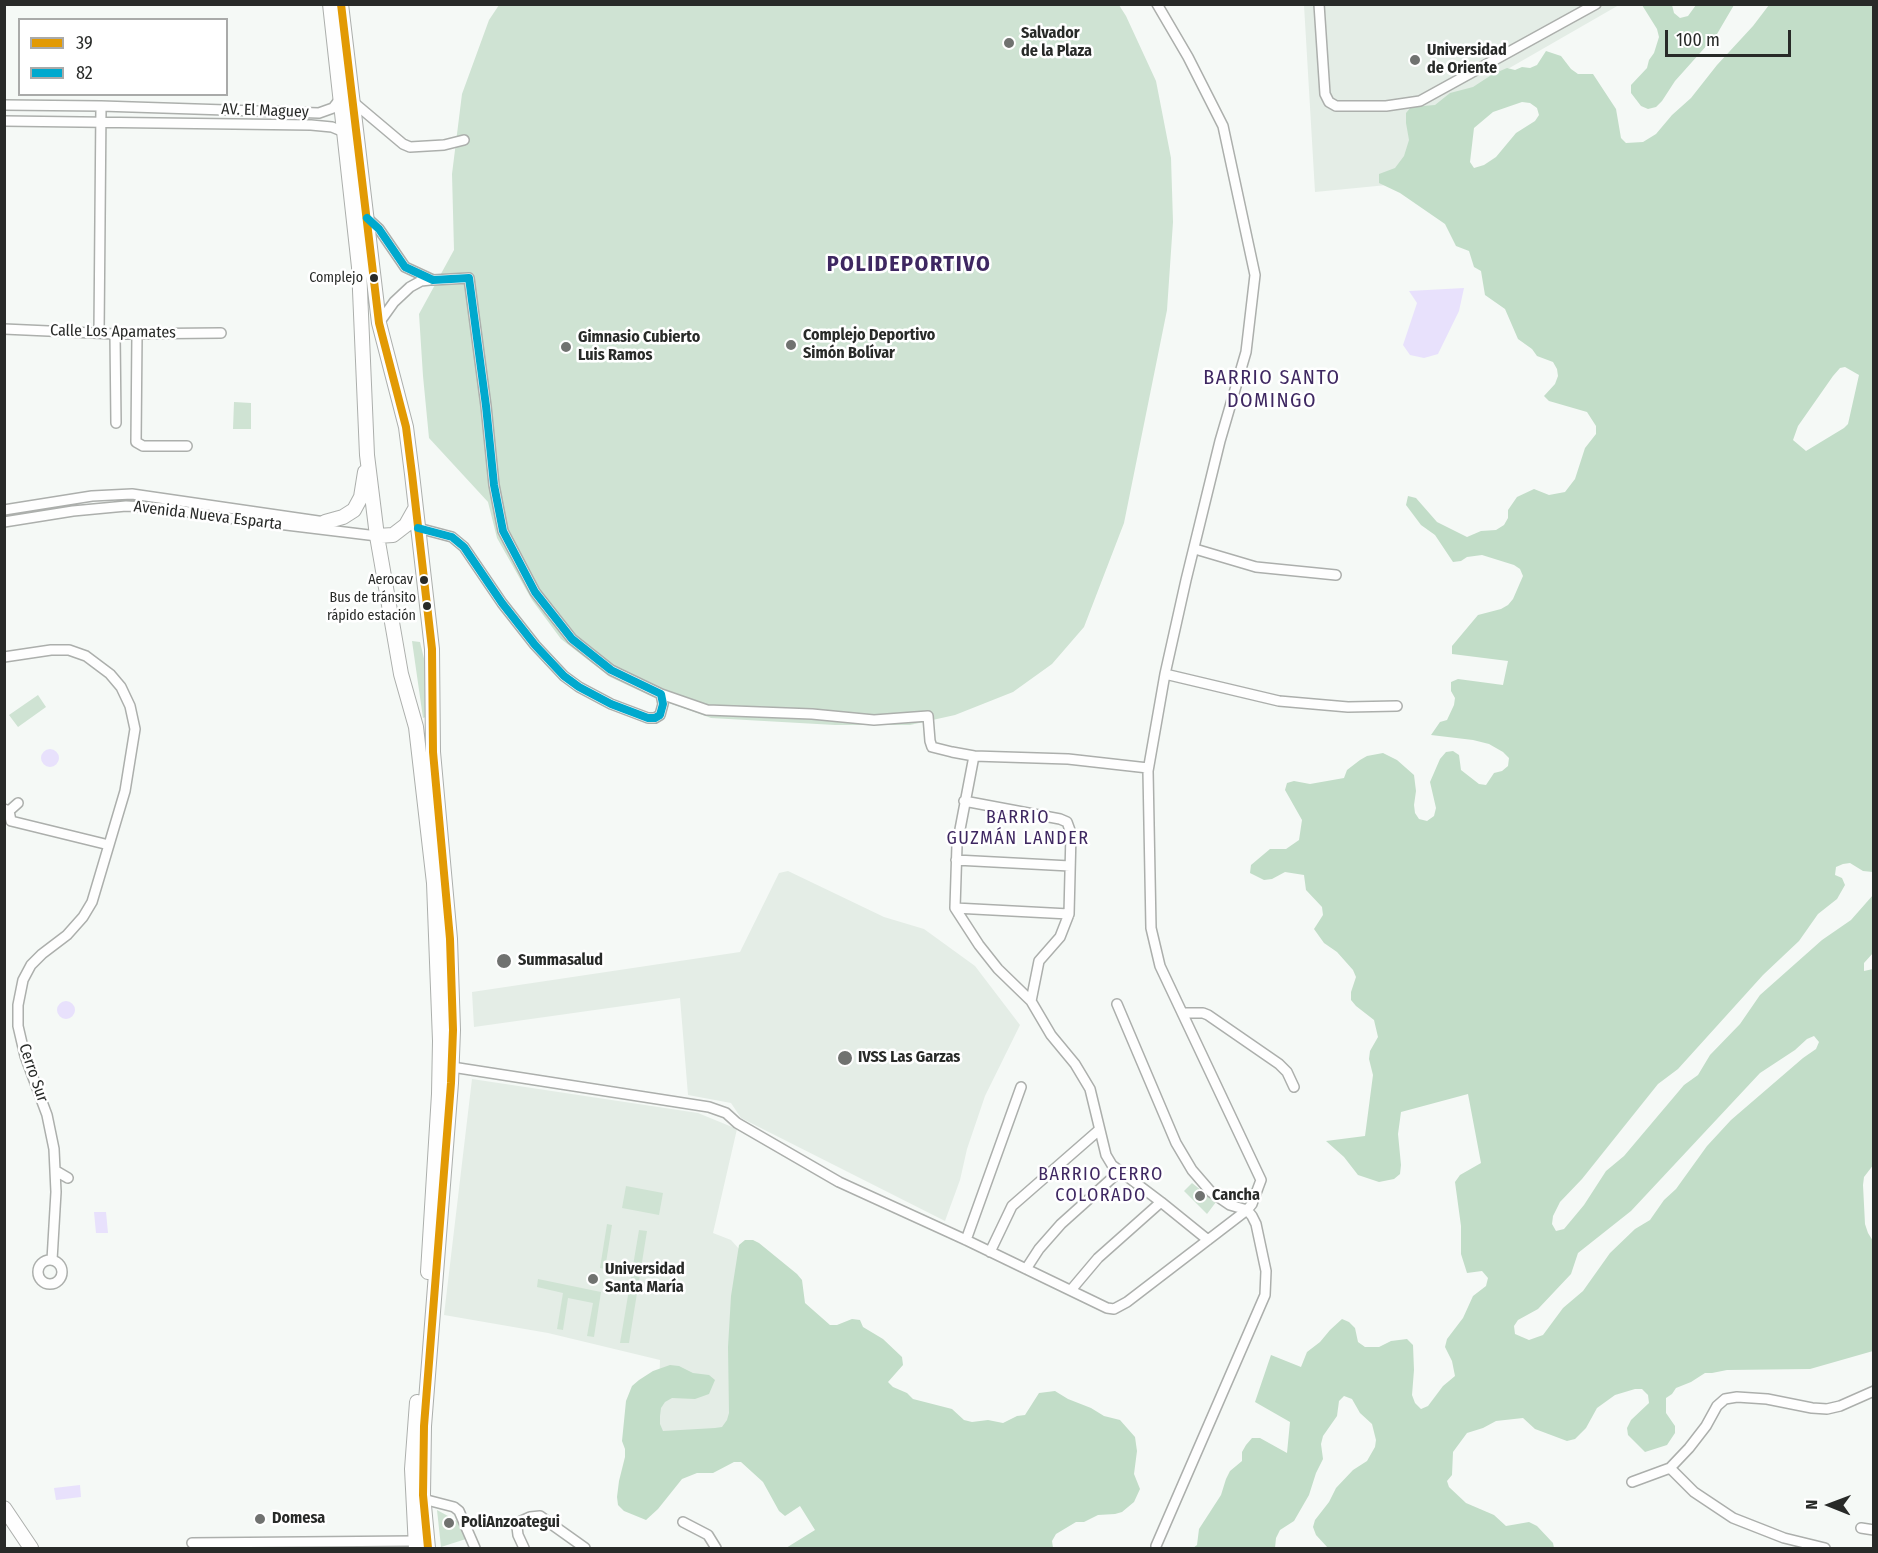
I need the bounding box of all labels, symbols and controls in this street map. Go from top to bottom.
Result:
legend [18,18,228,96]
scale bar [1668,18,1794,56]
place label: Salvador de la Plaza [1021,24,1092,62]
text: 100 m [1676,29,1720,51]
text: 39 [76,32,93,54]
marker: Salvador de la Plaza [1002,36,1016,50]
place label: Universidad de Oriente [1427,41,1507,79]
marker: Universidad de Oriente [1408,53,1422,67]
text: 82 [76,62,93,84]
street label: AV. El Maguey [221,100,309,122]
district label: POLIDEPORTIVO [827,252,991,278]
place label: Complejo [309,270,363,286]
marker: Complejo [368,272,380,284]
street label: Calle Los Apamates [50,321,176,343]
place label: Complejo Deportivo Simón Bolívar [803,326,935,364]
place label: Gimnasio Cubierto Luis Ramos [578,328,700,366]
marker: Complejo Deportivo Simón Bolívar [784,338,798,352]
marker: Gimnasio Cubierto Luis Ramos [559,340,573,354]
district label: BARRIO SANTO DOMINGO [1203,366,1341,413]
street label: Avenida Nueva Esparta [133,497,283,535]
place label: Aerocav [368,572,413,588]
marker: Aerocav [418,574,430,586]
place label: Bus de tránsito rápido estación [327,590,416,622]
marker: Bus de tránsito rápido estación [421,600,433,612]
district label: BARRIO GUZMÁN LANDER [946,807,1090,850]
place label: Summasalud [518,951,603,971]
marker: Summasalud [495,952,513,970]
street label: Cerro Sur [14,1041,52,1105]
place label: IVSS Las Garzas [858,1048,960,1068]
marker: IVSS Las Garzas [836,1049,854,1067]
district label: BARRIO CERRO COLORADO [1038,1164,1164,1206]
place label: Cancha [1212,1186,1260,1206]
marker: Cancha [1193,1189,1207,1203]
place label: Universidad Santa María [605,1260,685,1298]
marker: Universidad Santa María [586,1272,600,1286]
north arrow [1800,1475,1860,1535]
text: N [1802,1500,1821,1510]
place label: Domesa [272,1509,325,1529]
marker: Domesa [253,1512,267,1526]
place label: PoliAnzoategui [461,1513,560,1533]
marker: PoliAnzoategui [442,1516,456,1530]

